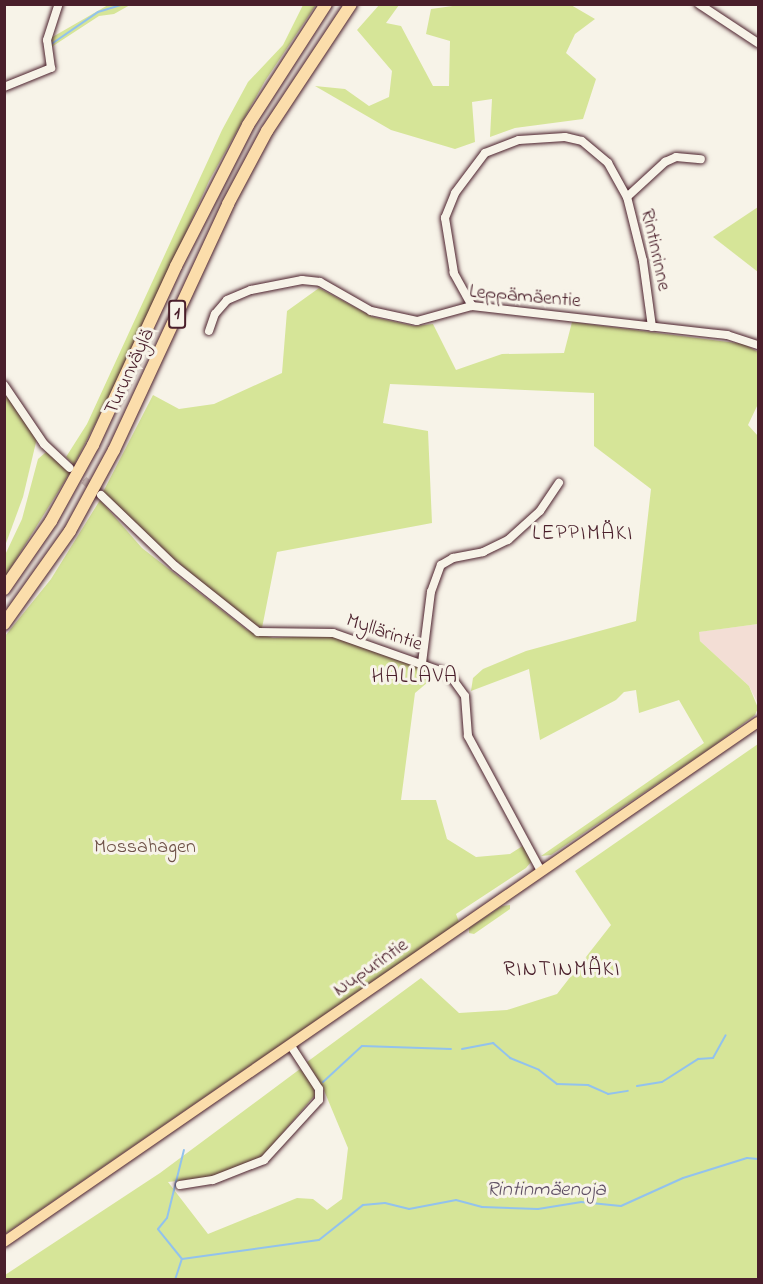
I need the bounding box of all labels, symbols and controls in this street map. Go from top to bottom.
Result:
street label: Rintinrinne [635,207,675,293]
street label: Leppämäentie [468,280,582,314]
road number: 1 [168,299,186,329]
street label: Turunväylä [100,325,160,419]
district label: LEPPIMÄKI [532,521,634,547]
street label: Myllärintie [343,609,425,657]
district label: HALLAVA [372,664,458,690]
park label: Mossahagen [94,835,196,859]
street label: Nupurintie [329,933,413,1003]
district label: RINTINMÄKI [503,957,621,983]
water label: Rintinmäenoja [486,1177,606,1203]

